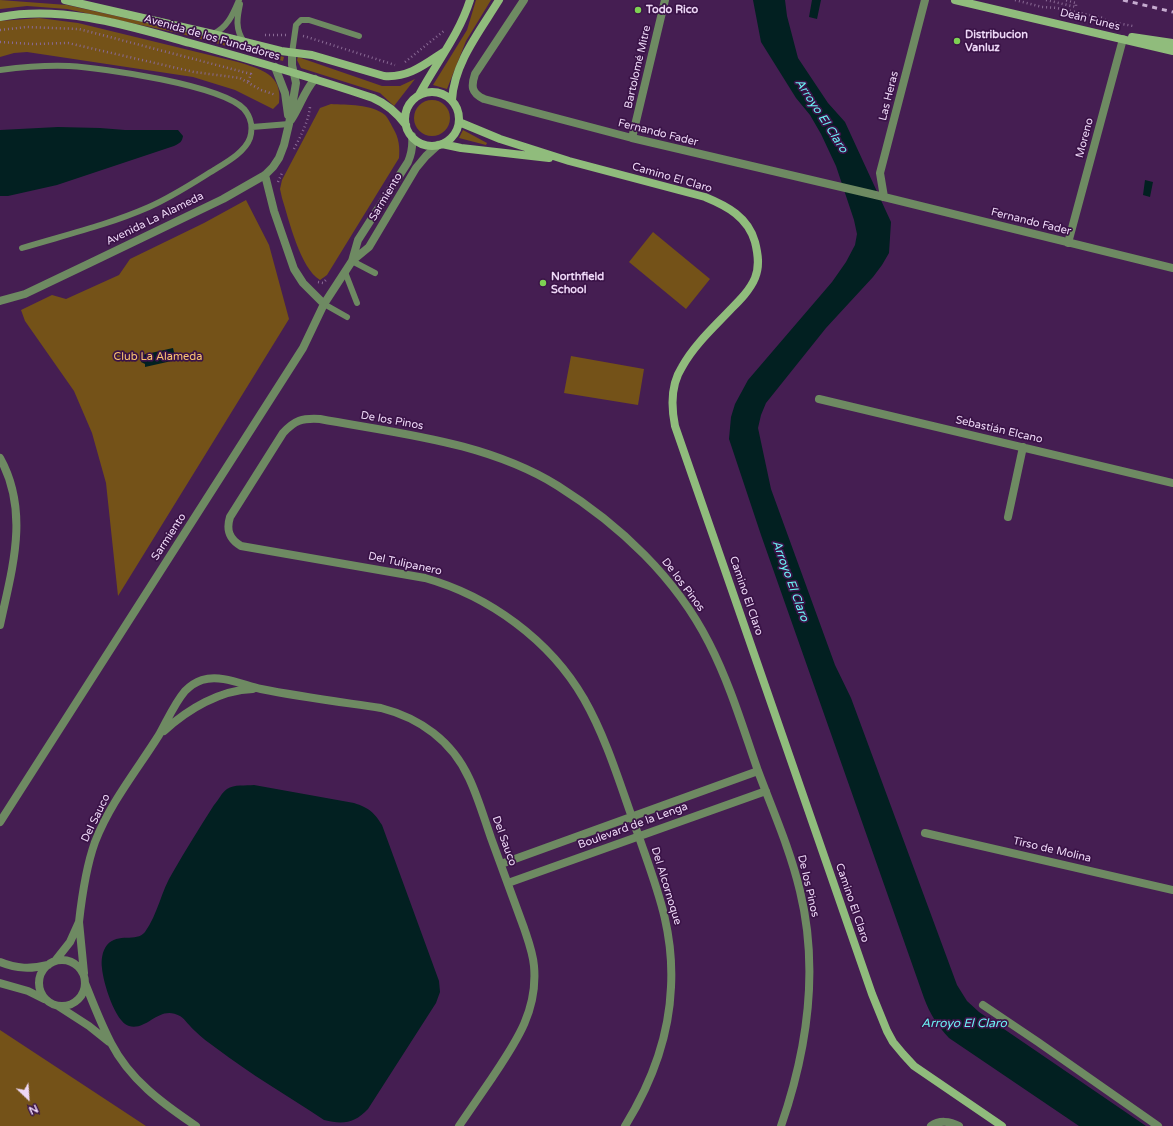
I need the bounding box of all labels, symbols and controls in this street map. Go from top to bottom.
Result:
place label: Todo Rico [646,3,698,17]
marker: Todo Rico [633,5,643,15]
street label: Deán Funes [1059,6,1121,34]
street label: Avenida de los Fundadores [143,12,281,64]
street label: Bartolomé Mitre [622,24,654,110]
place label: Distribucion Vanluz [965,28,1028,54]
marker: Distribucion Vanluz [952,36,962,46]
street label: Las Heras [876,70,902,122]
water label: Arroyo El Claro [792,76,850,156]
street label: Fernando Fader [617,117,699,149]
street label: Moreno [1073,117,1097,159]
street label: Camino El Claro [630,160,714,196]
street label: Sarmiento [367,171,405,223]
street label: Avenida La Alameda [104,190,206,248]
street label: Fernando Fader [990,206,1072,238]
place label: Northfield School [551,270,604,296]
marker: Northfield School [538,278,548,288]
park label: Club La Alameda [114,350,202,364]
street label: De los Pinos [360,409,424,433]
street label: Sebastián Elcano [954,414,1044,446]
street label: Sarmiento [149,511,189,563]
water label: Arroyo El Claro [769,538,811,624]
street label: Del Tulipanero [367,550,443,578]
street label: Camino El Claro [726,555,766,637]
street label: De los Pinos [659,556,707,614]
street label: Del Sauco [79,792,113,844]
street label: Boulevard de la Lenga [576,800,690,852]
street label: Del Sauco [489,814,519,868]
street label: Tirso de Molina [1012,835,1092,865]
street label: Del Alcornoque [648,845,684,927]
street label: De los Pinos [794,854,822,918]
street label: Camino El Claro [832,862,872,944]
water label: Arroyo El Claro [921,1017,1007,1031]
north arrow [8,1078,48,1118]
text: N [27,1102,40,1117]

